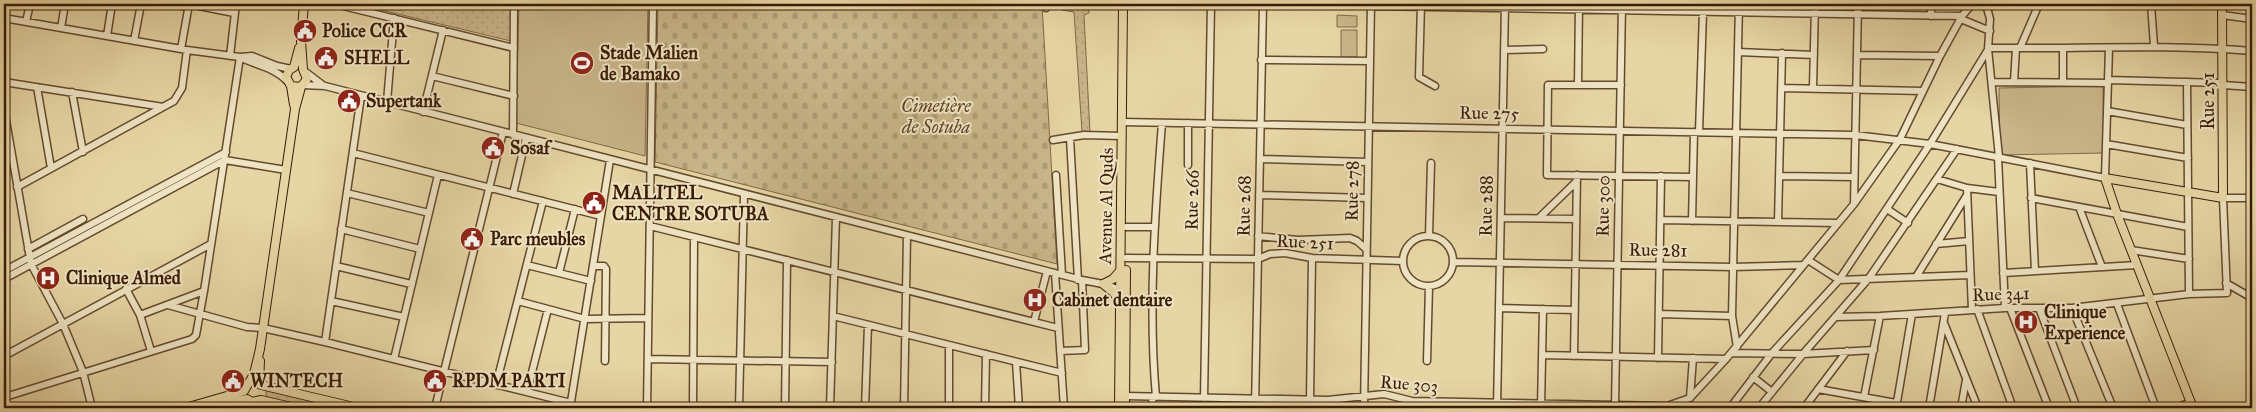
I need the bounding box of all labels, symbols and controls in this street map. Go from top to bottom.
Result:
public building icon: Police CCR [292,18,318,44]
place label: Police CCR [322,20,408,42]
place label: Stade Malien de Bamako [600,42,698,85]
public building icon: SHELL [313,45,339,71]
place label: SHELL [344,47,410,69]
sports icon: Stade Malien de Bamako [569,50,595,76]
street label: Rue 251 [2197,72,2219,130]
public building icon: Supertank [336,88,362,114]
place label: Supertank [366,90,442,113]
park label: Cimetière de Sotuba [901,95,972,138]
street label: Rue 275 [1459,101,1520,125]
public building icon: Sosaf [480,135,506,161]
place label: Sosaf [510,137,553,159]
street label: Avenue Al Quds [1094,147,1118,266]
street label: Rue 278 [1340,160,1364,222]
street label: Rue 266 [1180,169,1204,231]
street label: Rue 268 [1232,175,1256,237]
street label: Rue 288 [1474,175,1498,237]
street label: Rue 300 [1591,175,1615,237]
place label: MALITEL CENTRE SOTUBA [612,182,770,225]
public building icon: MALITEL CENTRE SOTUBA [581,190,607,216]
public building icon: Parc meubles [459,226,485,252]
place label: Parc meubles [490,228,586,250]
street label: Rue 251 [1276,230,1334,254]
street label: Rue 281 [1628,238,1688,262]
hospital icon: Clinique Almed [35,265,61,291]
place label: Clinique Almed [66,267,182,290]
street label: Rue 341 [1972,282,2030,306]
hospital icon: Cabinet dentaire [1022,287,1048,313]
place label: Cabinet dentaire [1052,289,1173,311]
place label: Clinique Experience [2044,301,2126,345]
hospital icon: Clinique Experience [2013,309,2039,335]
public building icon: WINTECH [220,368,246,394]
public building icon: RPDM PARTI [422,368,448,394]
place label: WINTECH [250,370,344,392]
place label: RPDM PARTI [452,370,566,392]
street label: Rue 303 [1379,370,1439,398]

